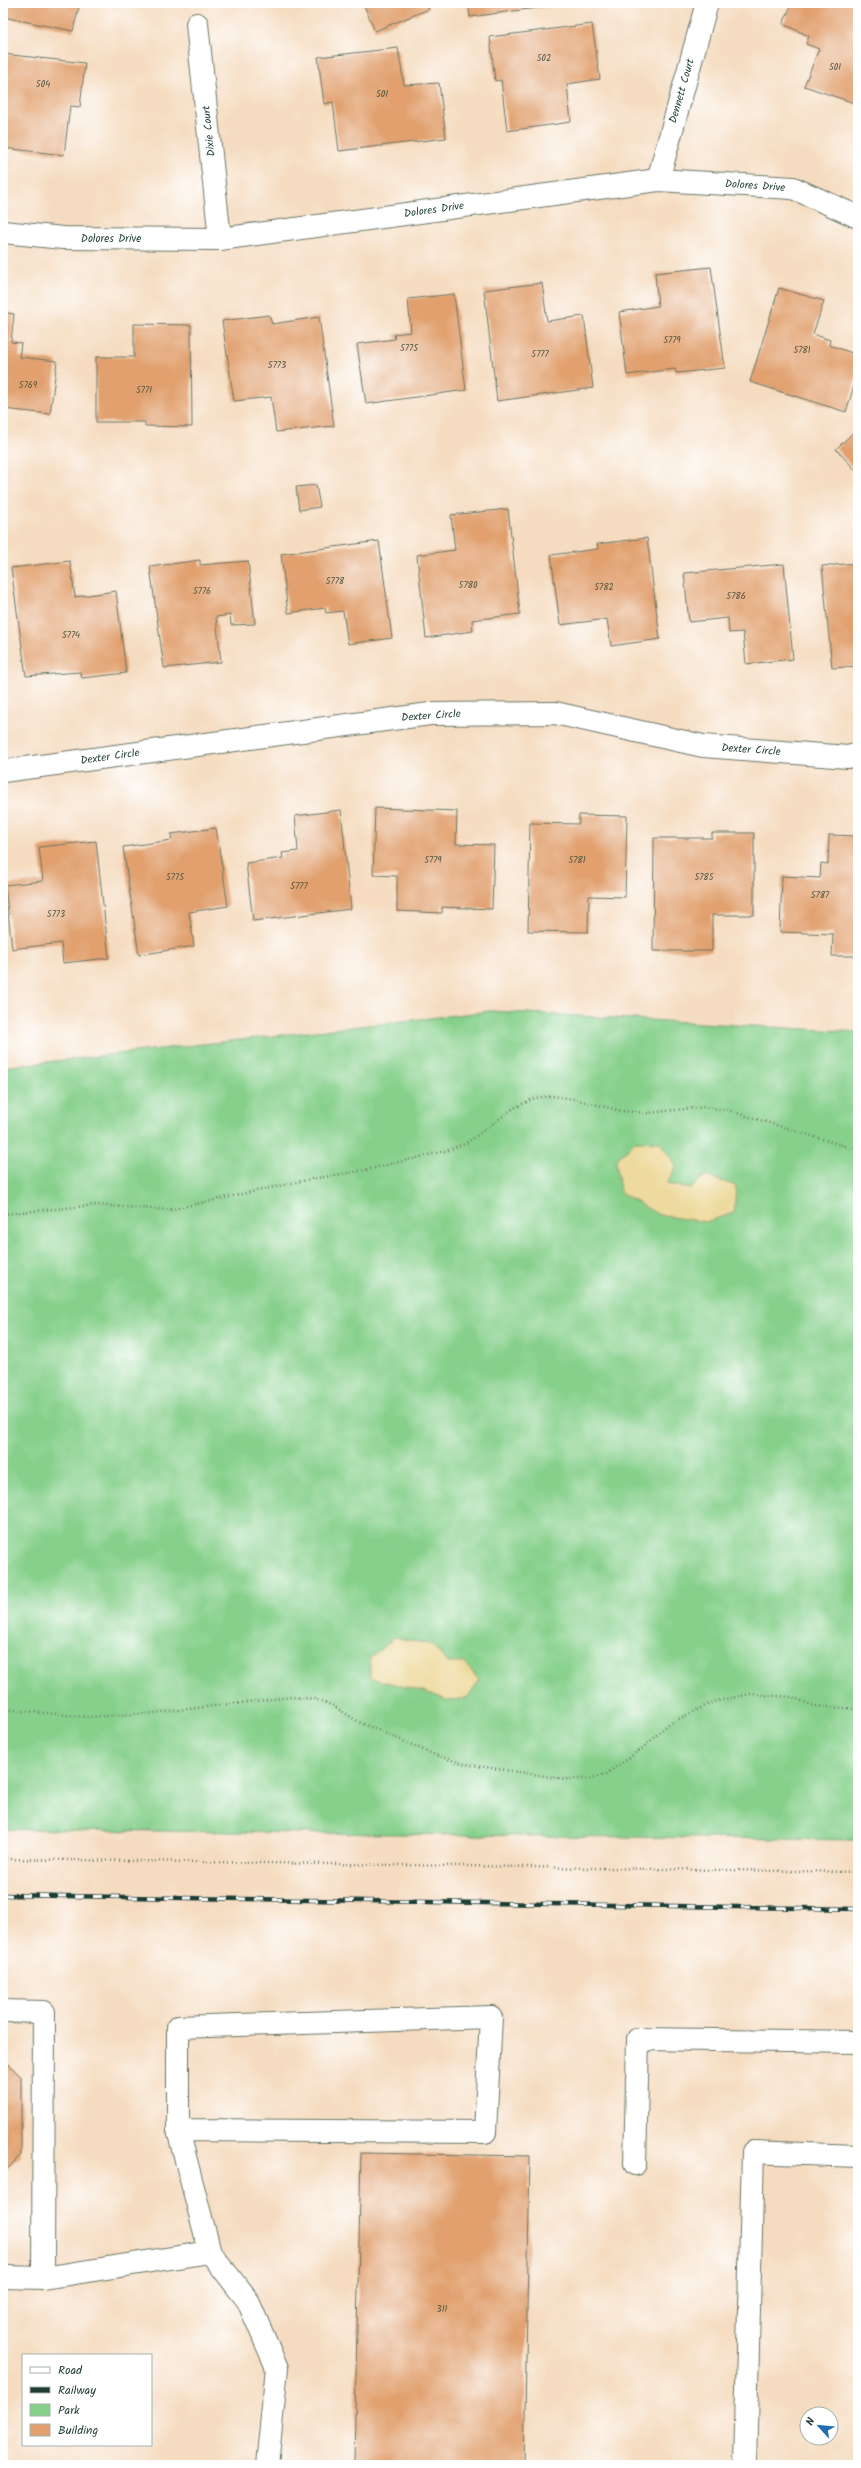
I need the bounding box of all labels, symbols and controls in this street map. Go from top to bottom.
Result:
house number: 502 [537,51,551,66]
street label: Dennett Court [664,56,700,125]
house number: 501 [829,60,841,75]
house number: 504 [36,77,50,92]
house number: 501 [376,87,388,102]
street label: Dixie Court [197,104,221,157]
street label: Dolores Drive [724,175,786,197]
street label: Dolores Drive [403,197,465,223]
street label: Dolores Drive [81,230,141,248]
house number: 5779 [663,333,681,348]
house number: 5775 [400,341,419,356]
house number: 5781 [793,343,811,358]
house number: 5777 [531,347,549,362]
house number: 5773 [268,358,286,373]
house number: 5769 [19,378,38,393]
house number: 5771 [136,383,152,398]
house number: 5778 [326,574,345,589]
house number: 5780 [459,578,478,593]
house number: 5782 [594,580,614,595]
house number: 5776 [193,584,211,599]
house number: 5786 [726,589,746,604]
house number: 5774 [62,628,80,643]
street label: Dexter Circle [401,705,461,727]
street label: Dexter Circle [721,739,781,761]
street label: Dexter Circle [79,744,141,770]
house number: 5779 [424,853,442,868]
house number: 5781 [568,853,586,868]
house number: 5775 [166,870,185,885]
house number: 5785 [694,870,715,885]
house number: 5777 [290,879,308,894]
house number: 5787 [811,888,830,903]
house number: 5773 [47,907,65,922]
house number: 311 [437,2302,448,2317]
legend [22,2354,152,2446]
text: Road [58,2361,83,2380]
text: Railway [58,2381,96,2400]
text: Park [58,2401,80,2420]
north arrow [799,2406,839,2446]
text: N [801,2415,821,2429]
text: Building [58,2421,98,2440]

